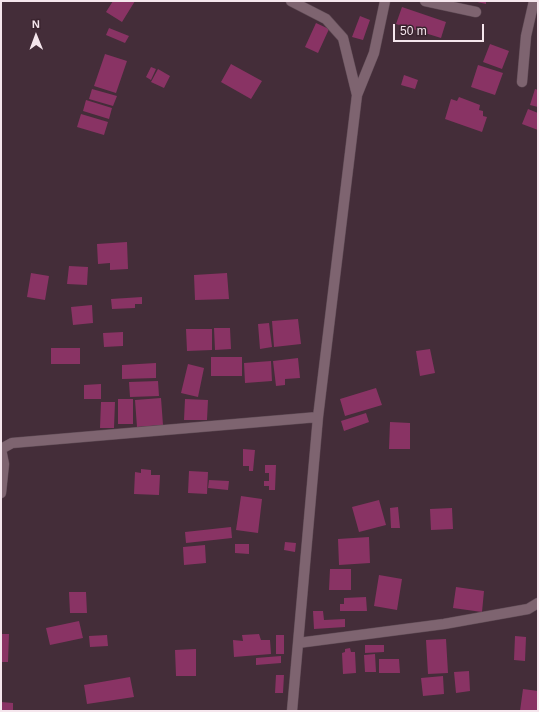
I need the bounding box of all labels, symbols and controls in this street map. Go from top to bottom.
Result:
north arrow [16,16,56,56]
scale bar [395,16,486,42]
text: N [32,18,40,30]
text: 50 m [400,24,427,38]

